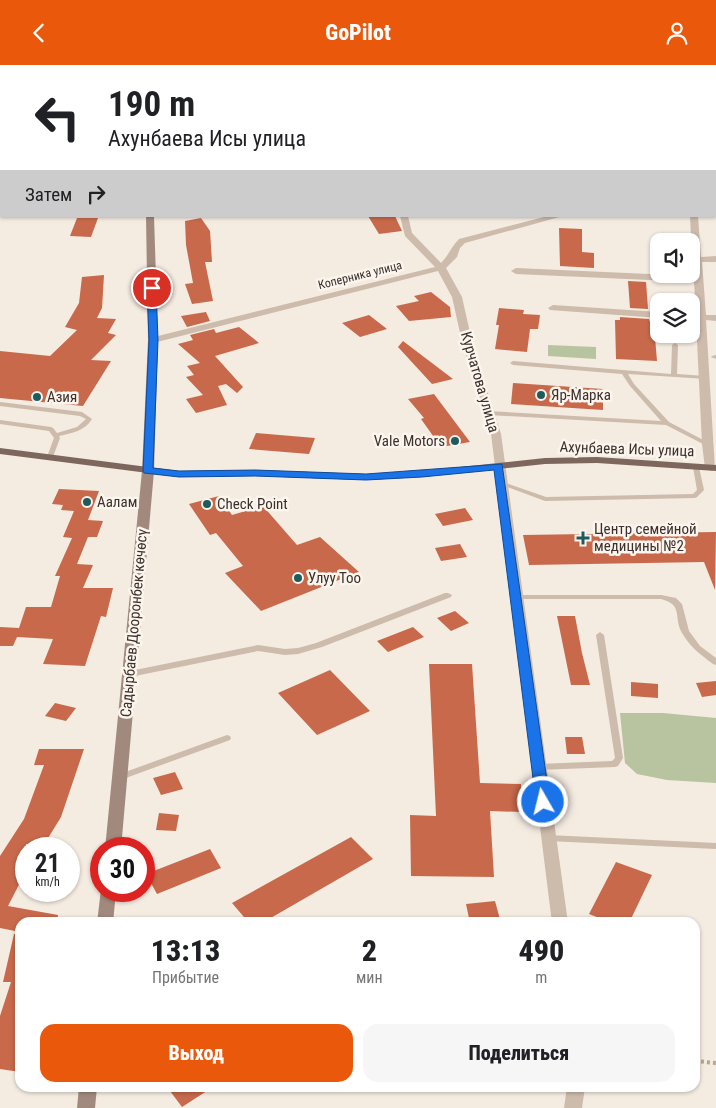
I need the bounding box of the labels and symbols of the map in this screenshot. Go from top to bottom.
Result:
street label: Коперника улица [317,258,404,292]
pin [131,267,173,309]
street label: Курчатова улица [457,329,503,435]
place label: Яр-Марка [551,386,611,404]
place label: Азия [47,388,77,406]
marker: Яр-Марка [535,389,547,401]
marker: Азия [31,391,43,403]
place label: Vale Motors [374,432,445,450]
marker: Vale Motors [449,435,461,447]
street label: Ахунбаева Исы улица [559,438,695,460]
place label: Аалам [97,493,137,511]
place label: Check Point [217,495,288,513]
marker: Аалам [81,496,93,508]
marker: Check Point [201,498,213,510]
place label: Центр семейной медицины №2 [594,520,697,555]
street label: Садырбаев Дооронбек көчөсү [117,528,151,718]
marker: Центр семейной медицины №2 [576,531,590,545]
place label: Улуу Тоо [308,569,361,587]
marker: Улуу Тоо [292,572,304,584]
position arrow [516,775,568,827]
speed limit sign: 30 [90,837,155,902]

